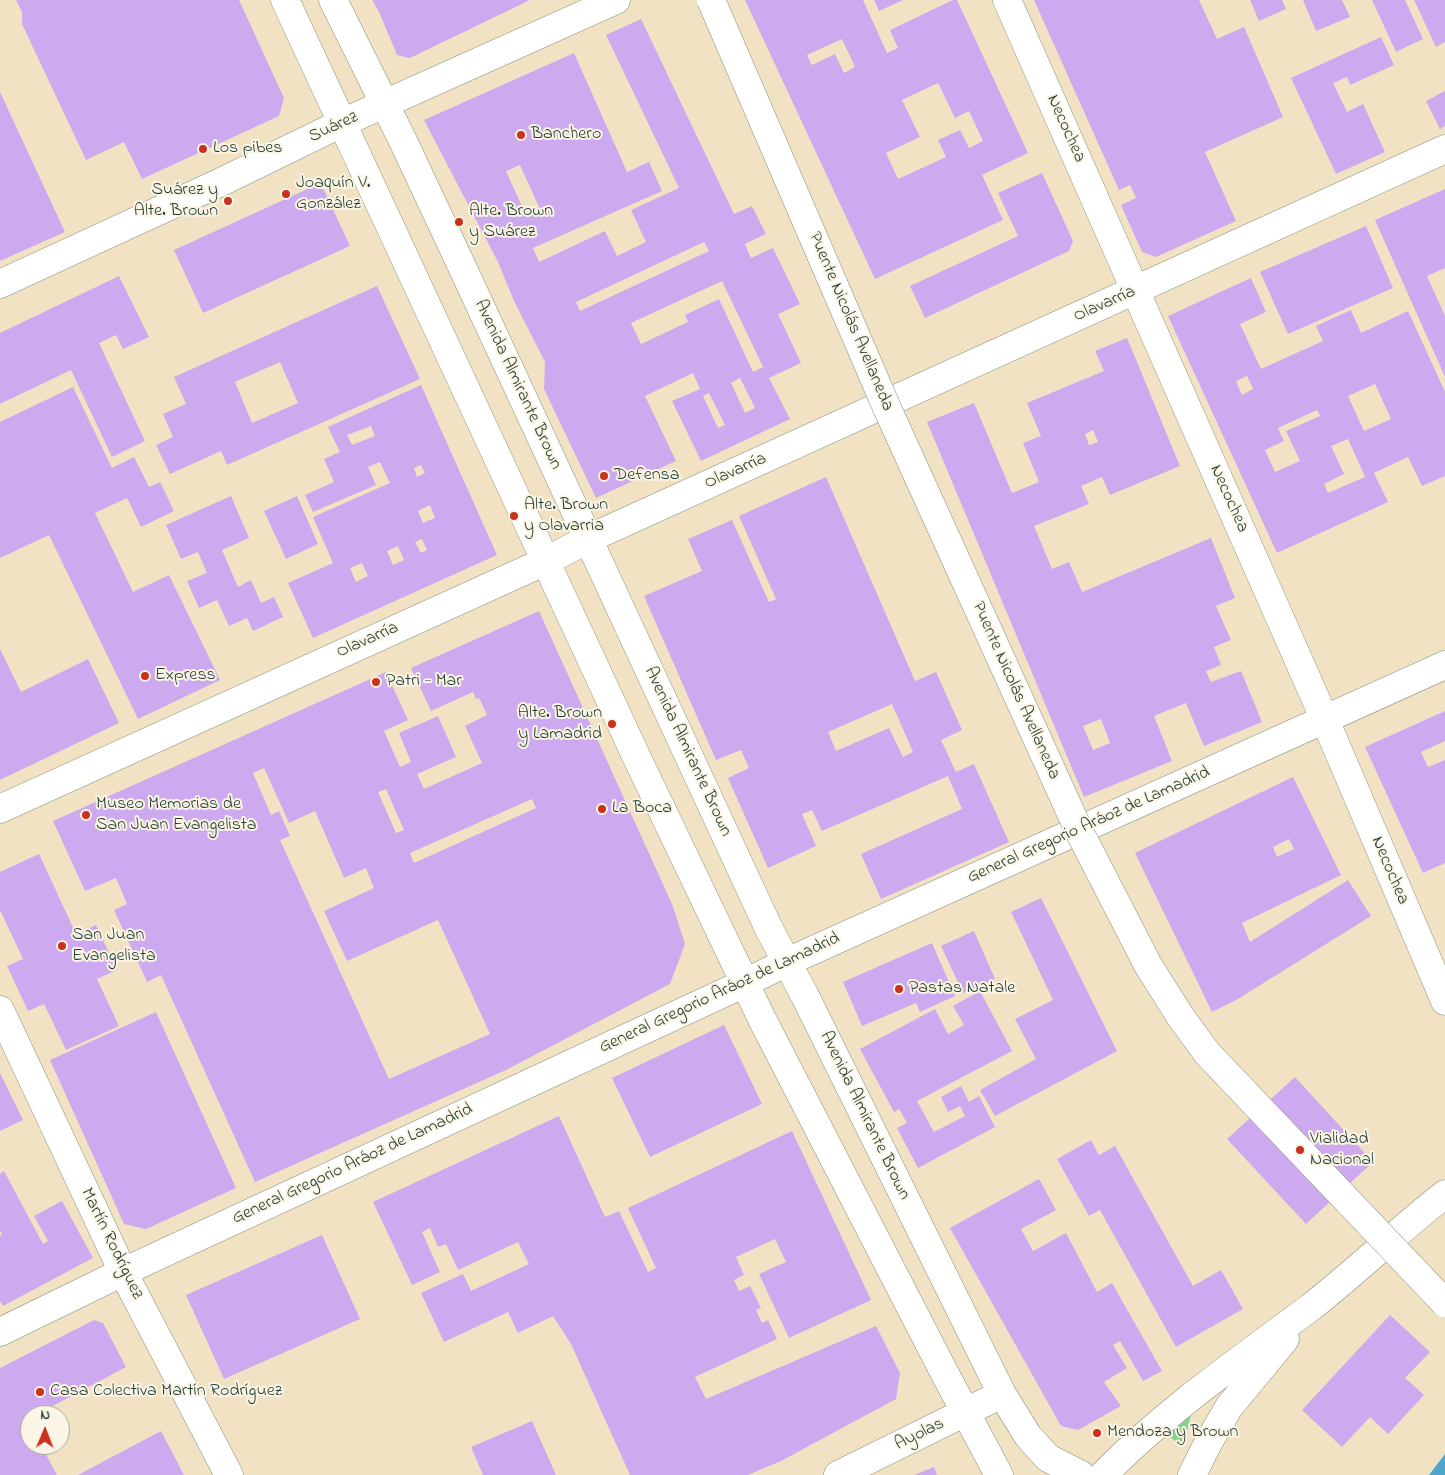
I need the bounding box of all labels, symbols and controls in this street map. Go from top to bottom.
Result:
street label: Necochea [1041,92,1089,166]
street label: Suárez [306,107,362,149]
place label: Banchero [531,124,601,146]
marker: Banchero [515,129,527,141]
place label: Los pibes [213,138,282,160]
marker: Los pibes [197,143,209,155]
place label: Joaquín V. González [296,173,370,215]
place label: Suárez y Alte. Brown [134,180,218,222]
marker: Joaquín V. González [280,188,292,200]
marker: Suárez y Alte. Brown [222,195,234,207]
place label: Alte. Brown y Suárez [469,201,553,243]
marker: Alte. Brown y Suárez [453,216,465,228]
street label: Puente Nicolás Avellaneda [802,229,898,415]
street label: Olavarría [1071,282,1139,328]
street label: Avenida Almirante Brown [468,297,566,473]
street label: Olavarría [702,449,770,495]
street label: Necochea [1204,462,1252,536]
place label: Defensa [614,465,679,487]
marker: Defensa [598,470,610,482]
place label: Alte. Brown y Olavarria [524,495,608,538]
marker: Alte. Brown y Olavarria [508,510,520,522]
street label: Puente Nicolás Avellaneda [966,599,1064,783]
street label: Olavarría [334,618,402,664]
street label: Avenida Almirante Brown [638,664,736,840]
place label: Express [155,665,216,687]
marker: Express [139,670,151,682]
place label: Patri - Mar [386,671,462,693]
marker: Patri - Mar [370,676,382,688]
place label: Alte. Brown y Lamadrid [518,703,602,746]
marker: Alte. Brown y Lamadrid [606,718,618,730]
street label: General Gregorio Aráoz de Lamadrid [964,763,1214,889]
place label: Museo Memorias de San Juan Evangelista [96,794,257,836]
place label: La Boca [612,798,672,820]
marker: La Boca [596,803,608,815]
marker: Museo Memorias de San Juan Evangelista [80,809,92,821]
street label: Necochea [1365,834,1413,908]
place label: San Juan Evangelista [72,925,156,968]
street label: General Gregorio Aráoz de Lamadrid [596,929,844,1059]
marker: San Juan Evangelista [56,940,68,952]
place label: Pastas Natale [909,978,1015,1000]
marker: Pastas Natale [893,983,905,995]
street label: Avenida Almirante Brown [814,1028,914,1204]
street label: General Gregorio Aráoz de Lamadrid [229,1100,477,1230]
place label: Vialidad Nacional [1310,1129,1374,1172]
marker: Vialidad Nacional [1294,1144,1306,1156]
street label: Martín Rodríguez [75,1185,147,1303]
place label: Casa Colectiva Martín Rodríguez [50,1381,282,1403]
marker: Casa Colectiva Martín Rodríguez [34,1386,46,1398]
north arrow [20,1405,70,1455]
text: N [40,1405,50,1426]
street label: Ayolas [892,1414,948,1456]
place label: Mendoza y Brown [1107,1422,1238,1444]
marker: Mendoza y Brown [1091,1427,1103,1439]

